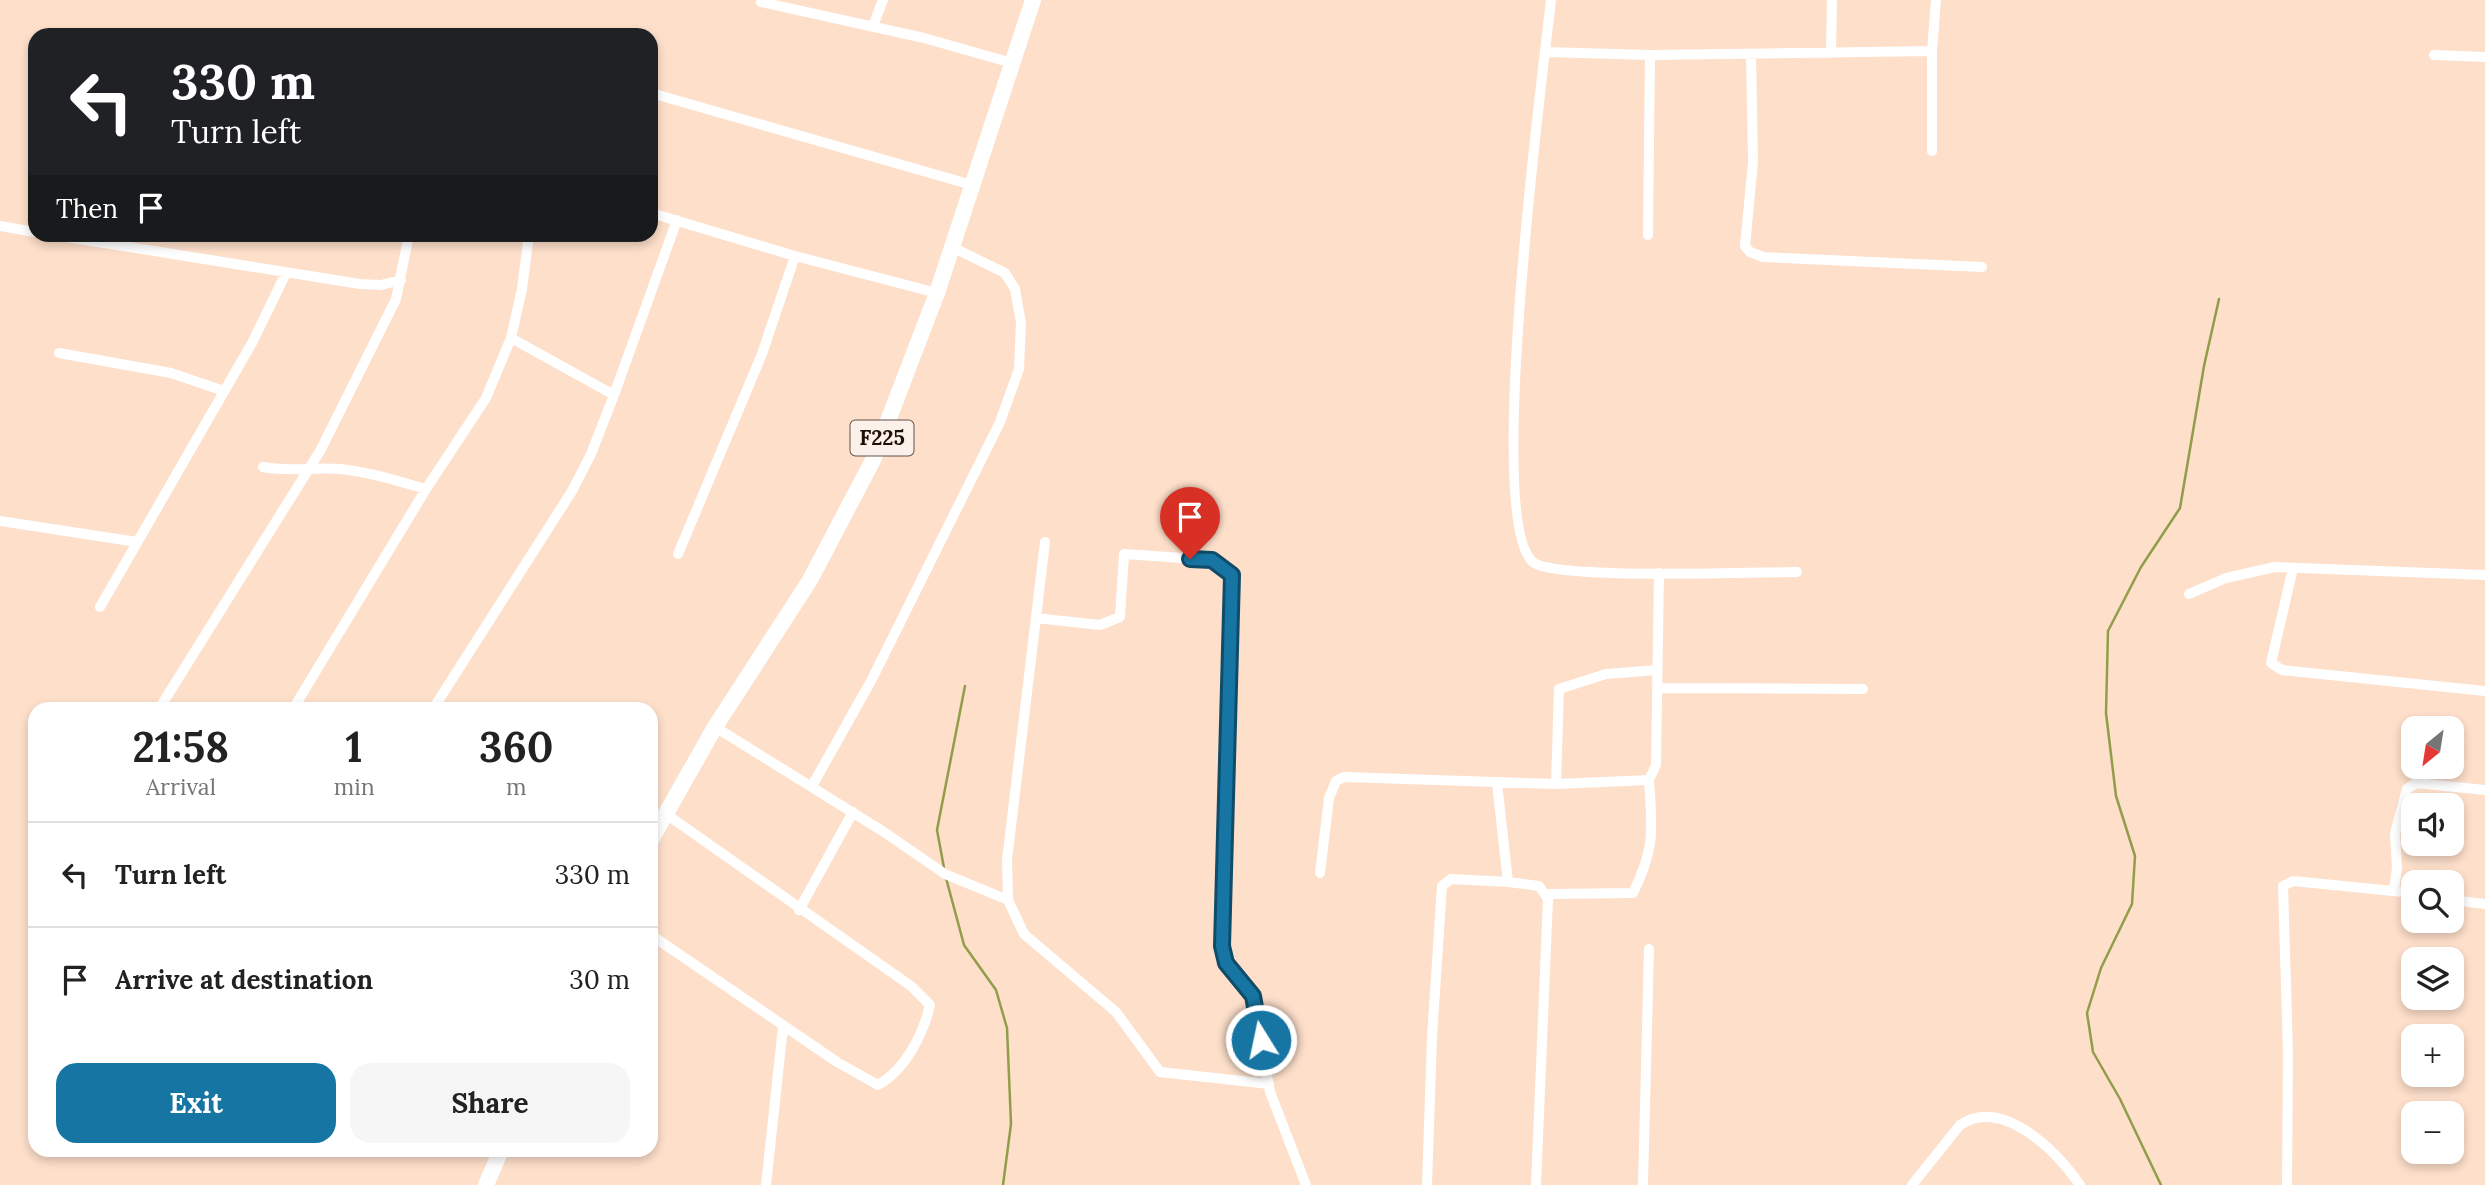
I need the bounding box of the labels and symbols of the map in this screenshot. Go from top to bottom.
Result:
road number: F225 [850,420,914,456]
pin [1160,487,1220,559]
north arrow [2401,716,2464,779]
position arrow [1224,1003,1298,1077]

